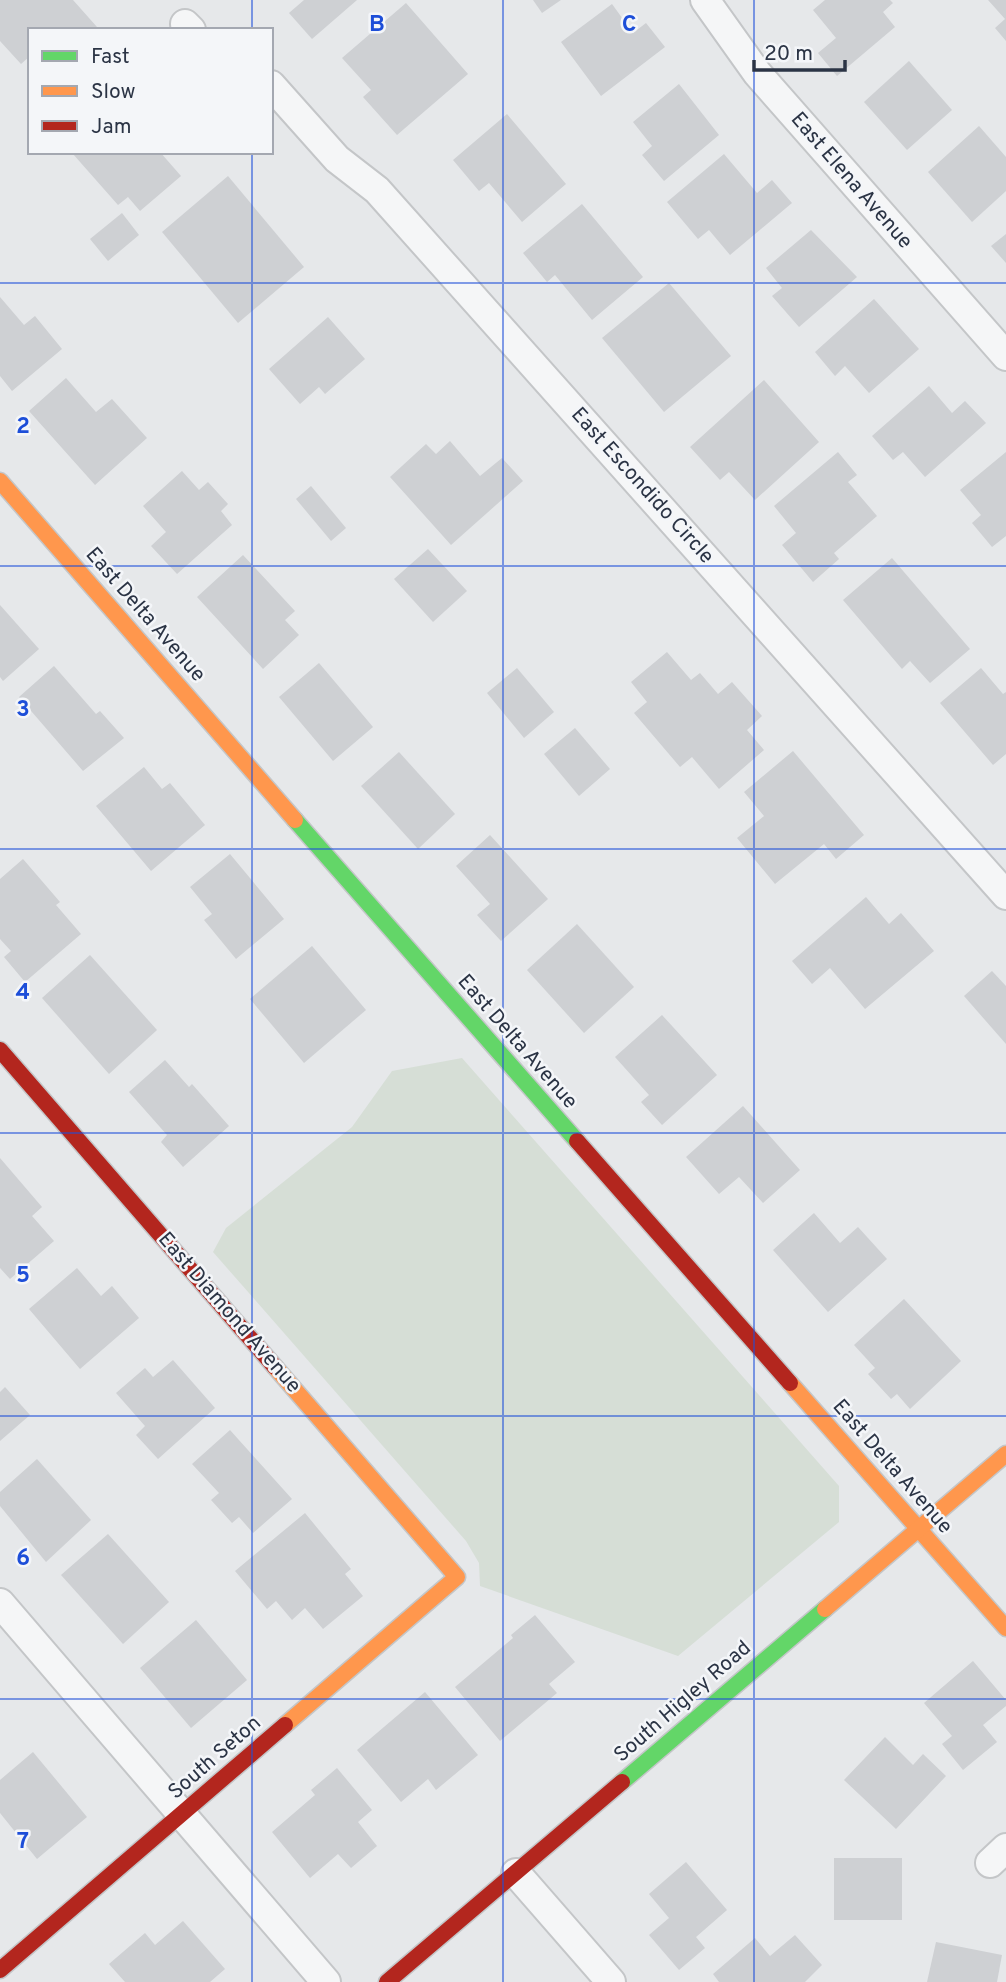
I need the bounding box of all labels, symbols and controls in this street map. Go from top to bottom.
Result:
text: B [369,11,385,40]
text: C [622,11,636,40]
legend [28,28,273,154]
scale bar [754,28,845,72]
text: 20 m [764,41,813,68]
text: Fast [91,44,130,71]
text: Slow [91,79,136,106]
street label: East Elena Avenue [784,107,918,255]
text: Jam [91,114,132,141]
street label: East Escondido Circle [564,402,720,570]
text: 2 [16,413,30,442]
street label: East Delta Avenue [79,542,211,688]
text: 3 [16,696,30,725]
street label: East Delta Avenue [451,969,583,1115]
text: 4 [16,979,30,1008]
street label: East Diamond Avenue [152,1227,306,1399]
text: 5 [16,1262,30,1291]
street label: East Delta Avenue [826,1394,958,1540]
text: 6 [16,1545,30,1574]
street label: South Higley Road [609,1635,757,1769]
street label: South Seton [163,1710,267,1806]
text: 7 [17,1828,29,1857]

